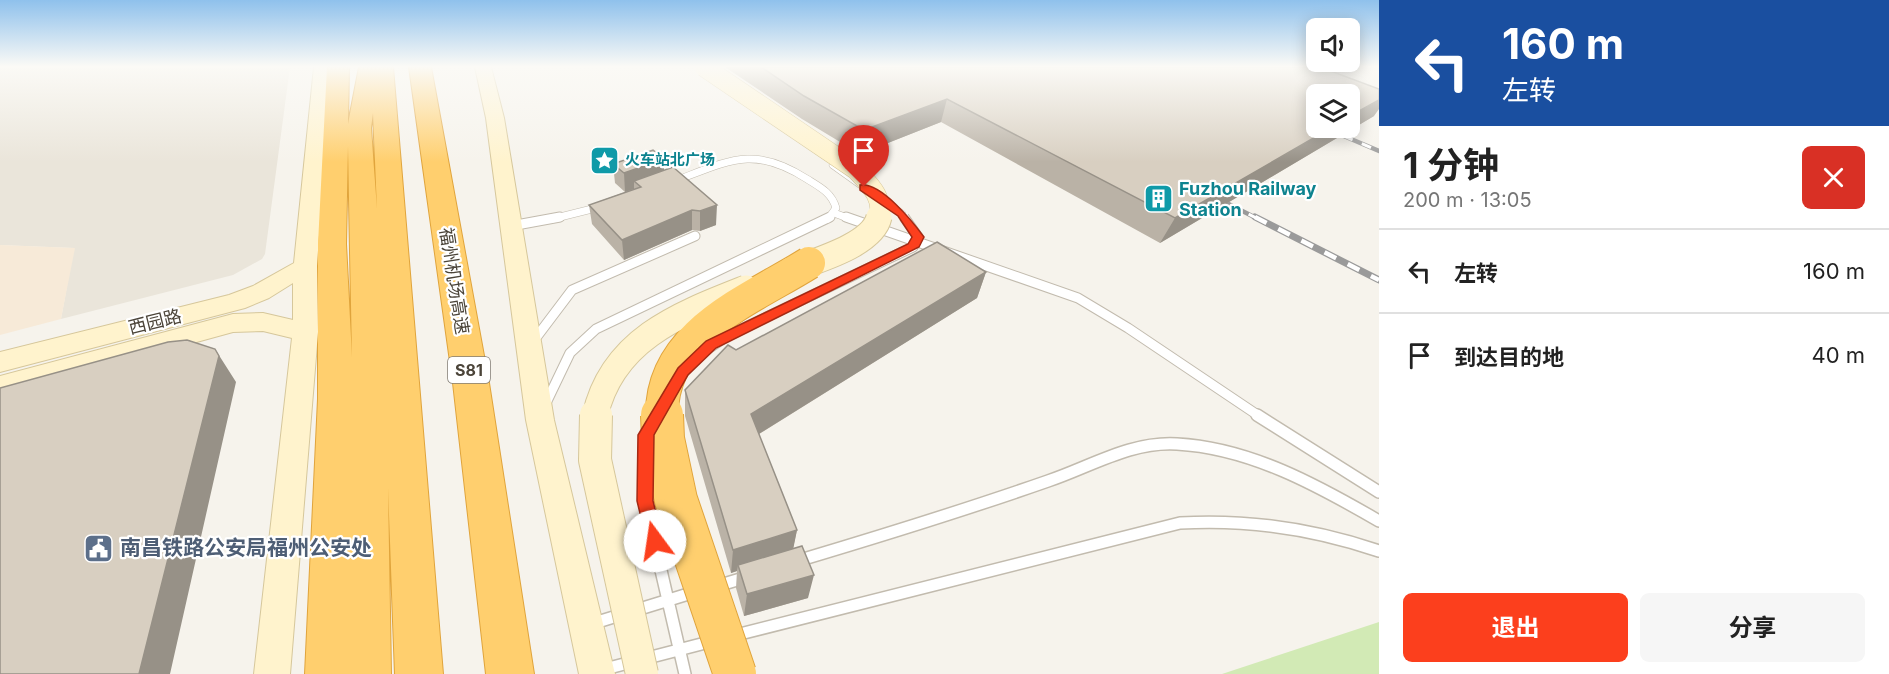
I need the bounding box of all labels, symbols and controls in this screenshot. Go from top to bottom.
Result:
map controls [1306,18,1360,138]
button: sound [1306,18,1360,72]
text: 160 m [1502,18,1624,69]
icon: left [1403,24,1481,102]
text: 左转 [1502,74,1556,107]
button: layers [1306,84,1360,138]
pin [838,125,889,187]
icon: arrive [847,134,880,167]
text: 1 分钟 [1403,143,1499,187]
place icon: 火车站北广场 [588,144,620,176]
button: close [1802,146,1865,209]
place label: 火车站北广场 [625,150,715,169]
place label: Fuzhou Railway Station [1179,178,1317,220]
building icon: Fuzhou Railway Station [1142,183,1174,215]
text: 200 m · 13:05 [1403,188,1532,212]
street label: 福州机场高速 [436,226,473,336]
icon: left [1403,255,1436,288]
text: 160 m [1803,258,1865,284]
text: 左转 [1454,260,1498,286]
street label: 西园路 [126,305,184,338]
icon: arrive [1403,339,1436,372]
text: 40 m [1811,342,1865,368]
text: 到达目的地 [1454,344,1564,370]
road number: S81 [448,357,490,383]
position arrow [623,509,687,573]
public building icon: 南昌铁路公安局福州公安处 [83,532,115,564]
place label: 南昌铁路公安局福州公安处 [120,535,372,560]
button: 退出 [1403,593,1628,662]
button: 分享 [1640,593,1865,662]

